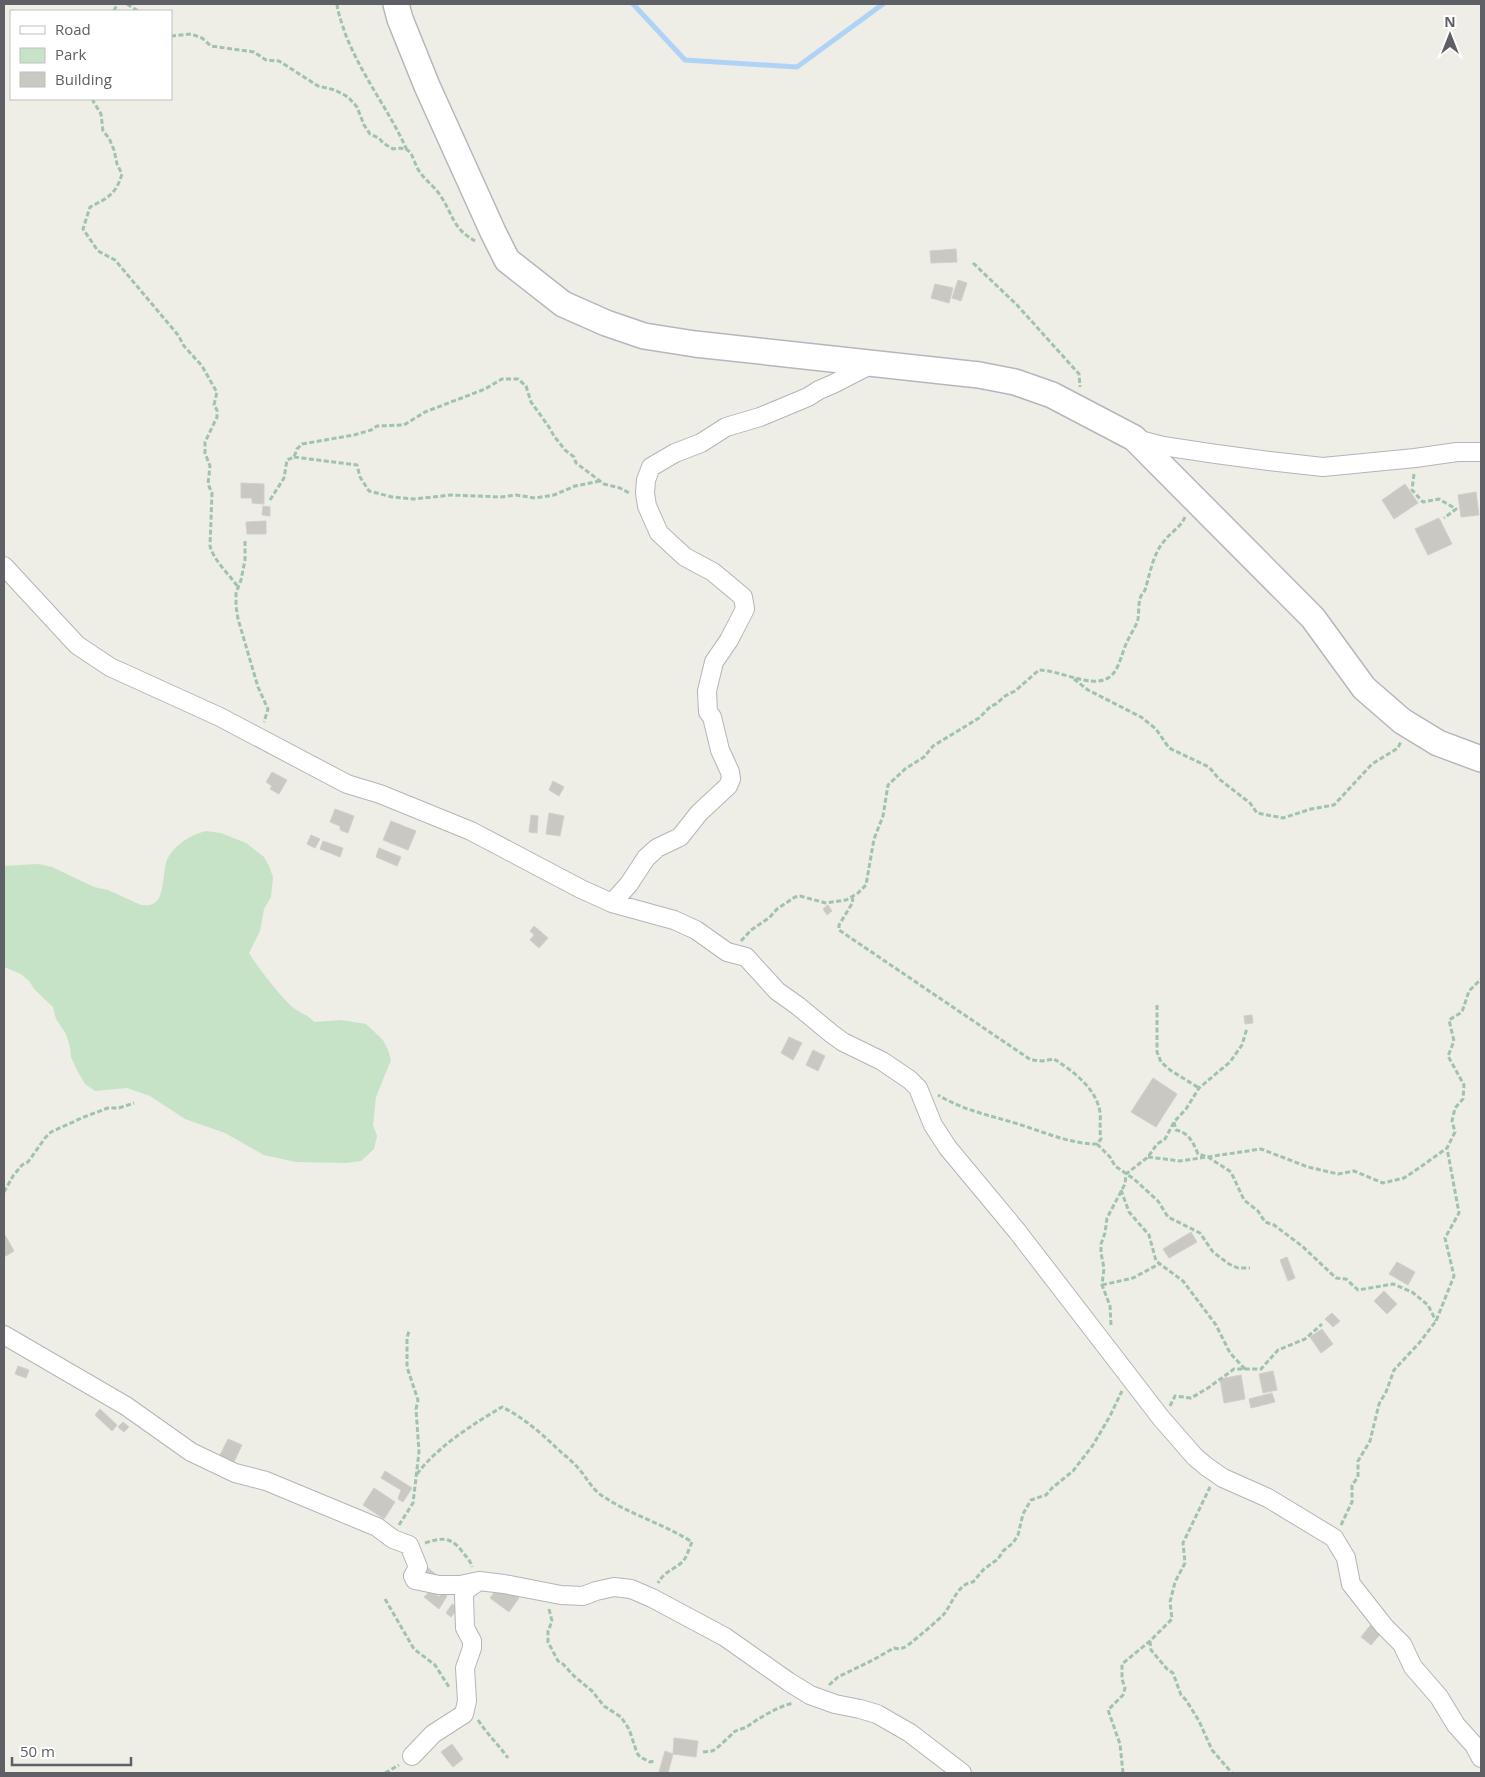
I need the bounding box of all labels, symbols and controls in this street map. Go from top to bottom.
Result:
legend [10,10,172,100]
north arrow [1425,10,1475,60]
text: N [1444,12,1456,31]
text: Road [55,19,91,39]
text: Park [55,44,86,64]
text: Building [55,69,112,89]
scale bar [12,1734,131,1766]
text: 50 m [20,1741,55,1761]

